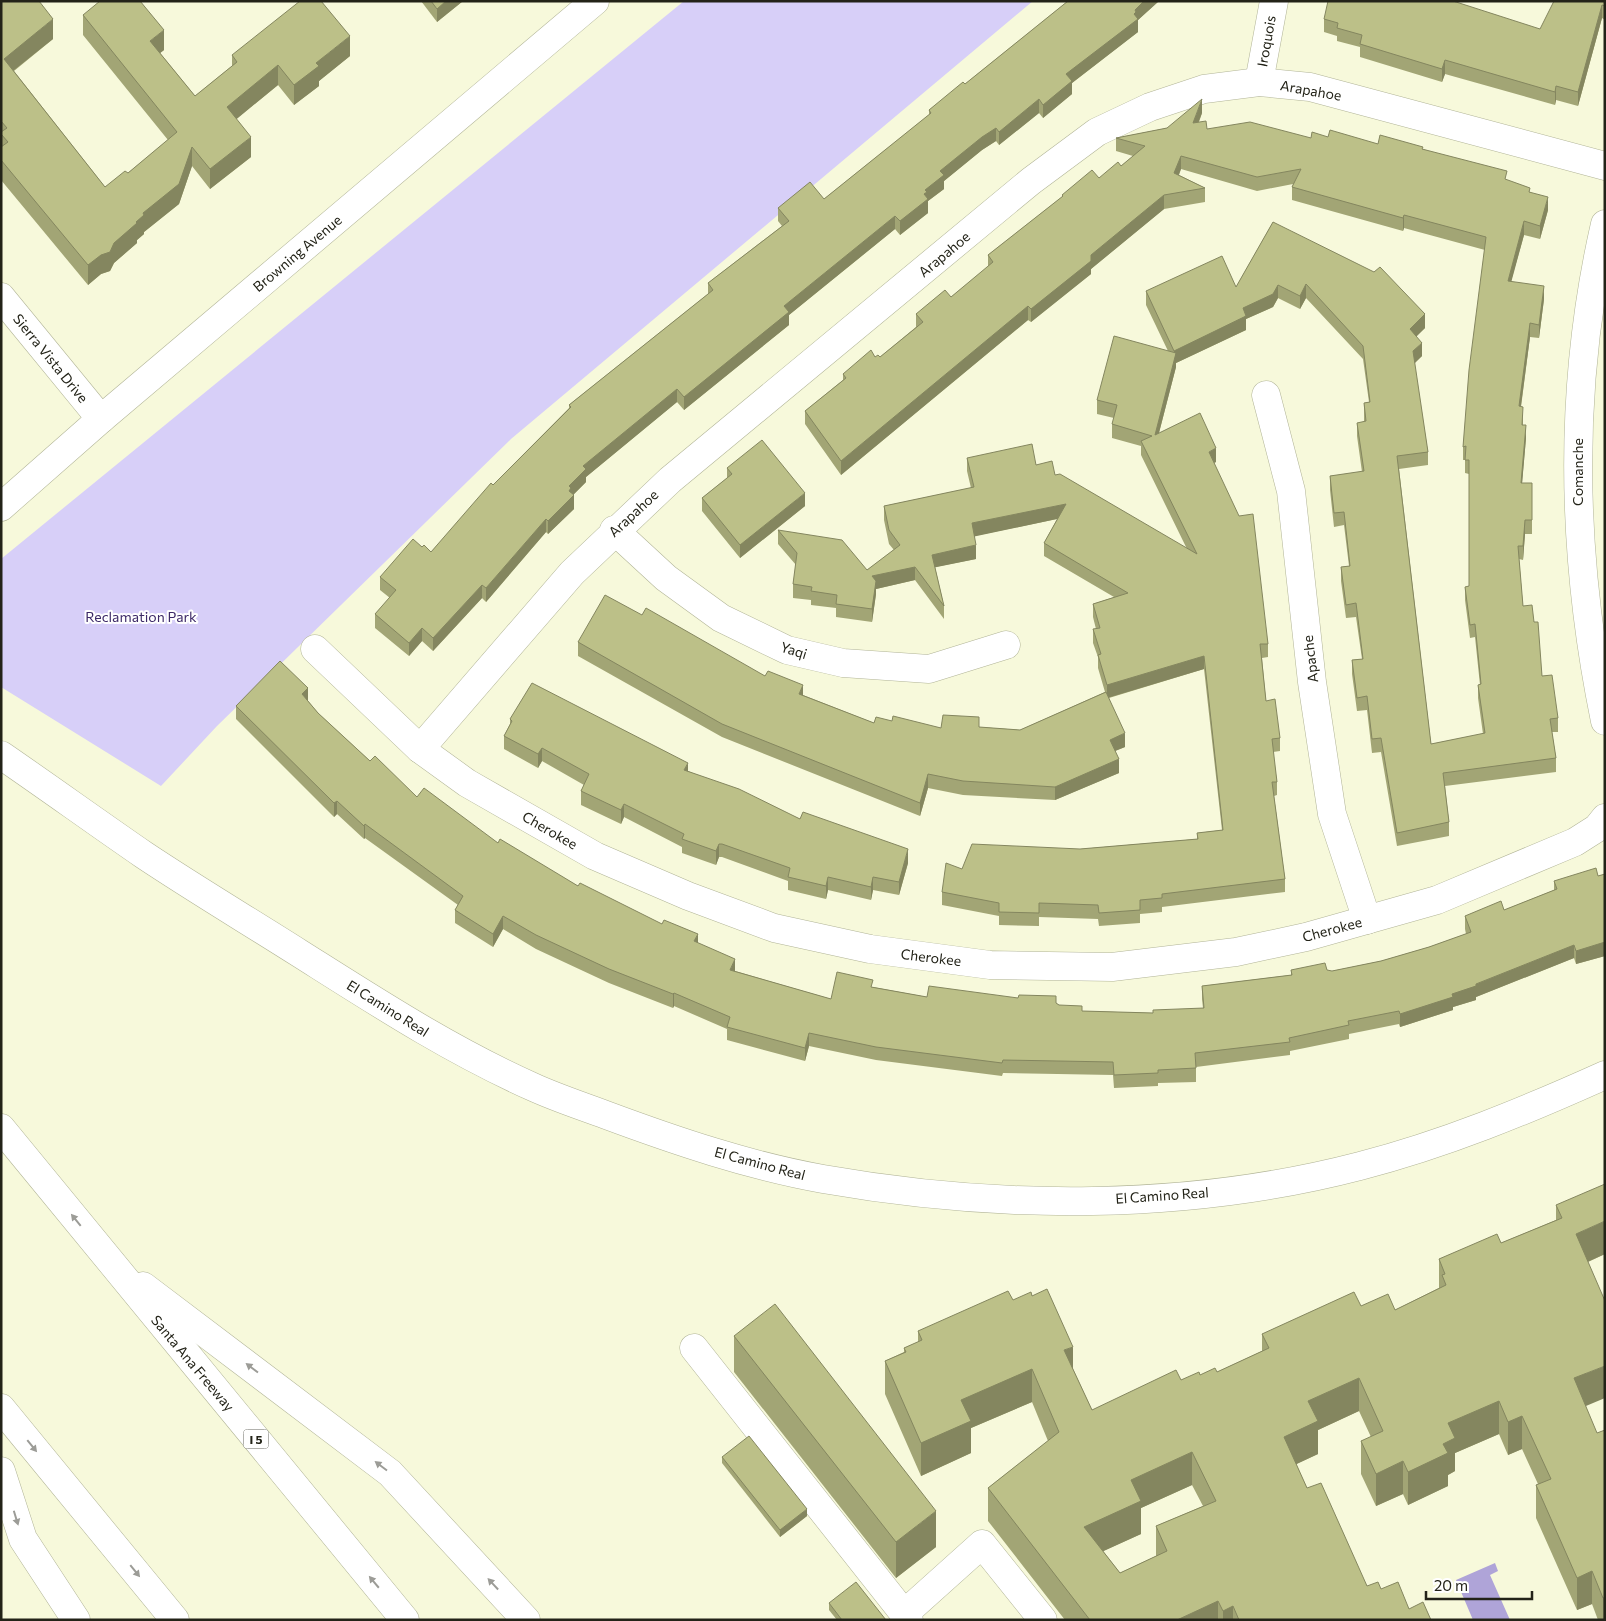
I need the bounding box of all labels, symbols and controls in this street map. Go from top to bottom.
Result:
street label: Iroquois [1253,14,1279,68]
street label: Arapahoe [1279,76,1343,104]
street label: Browning Avenue [249,211,345,295]
street label: Arapahoe [915,228,973,280]
street label: Sierra Vista Drive [10,310,92,406]
street label: Comanche [1569,438,1586,506]
street label: Arapahoe [605,486,661,540]
park label: Reclamation Park [85,608,197,625]
street label: Apache [1299,634,1321,684]
street label: Yaqi [779,638,809,662]
street label: Cherokee [519,807,581,853]
street label: Cherokee [1300,913,1364,945]
street label: Cherokee [900,945,962,969]
street label: El Camino Real [344,976,432,1040]
street label: El Camino Real [713,1143,807,1183]
street label: El Camino Real [1115,1183,1209,1207]
one-way arrow [70,1214,81,1227]
street label: Santa Ana Freeway [148,1311,238,1415]
one-way arrow [245,1363,259,1373]
road number: I 5 [244,1430,268,1448]
one-way arrow [27,1439,38,1452]
one-way arrow [375,1461,388,1472]
one-way arrow [12,1510,20,1525]
one-way arrow [130,1564,141,1577]
scale bar [1426,1568,1532,1600]
one-way arrow [369,1576,380,1589]
text: 20 m [1434,1576,1468,1594]
one-way arrow [487,1578,499,1590]

